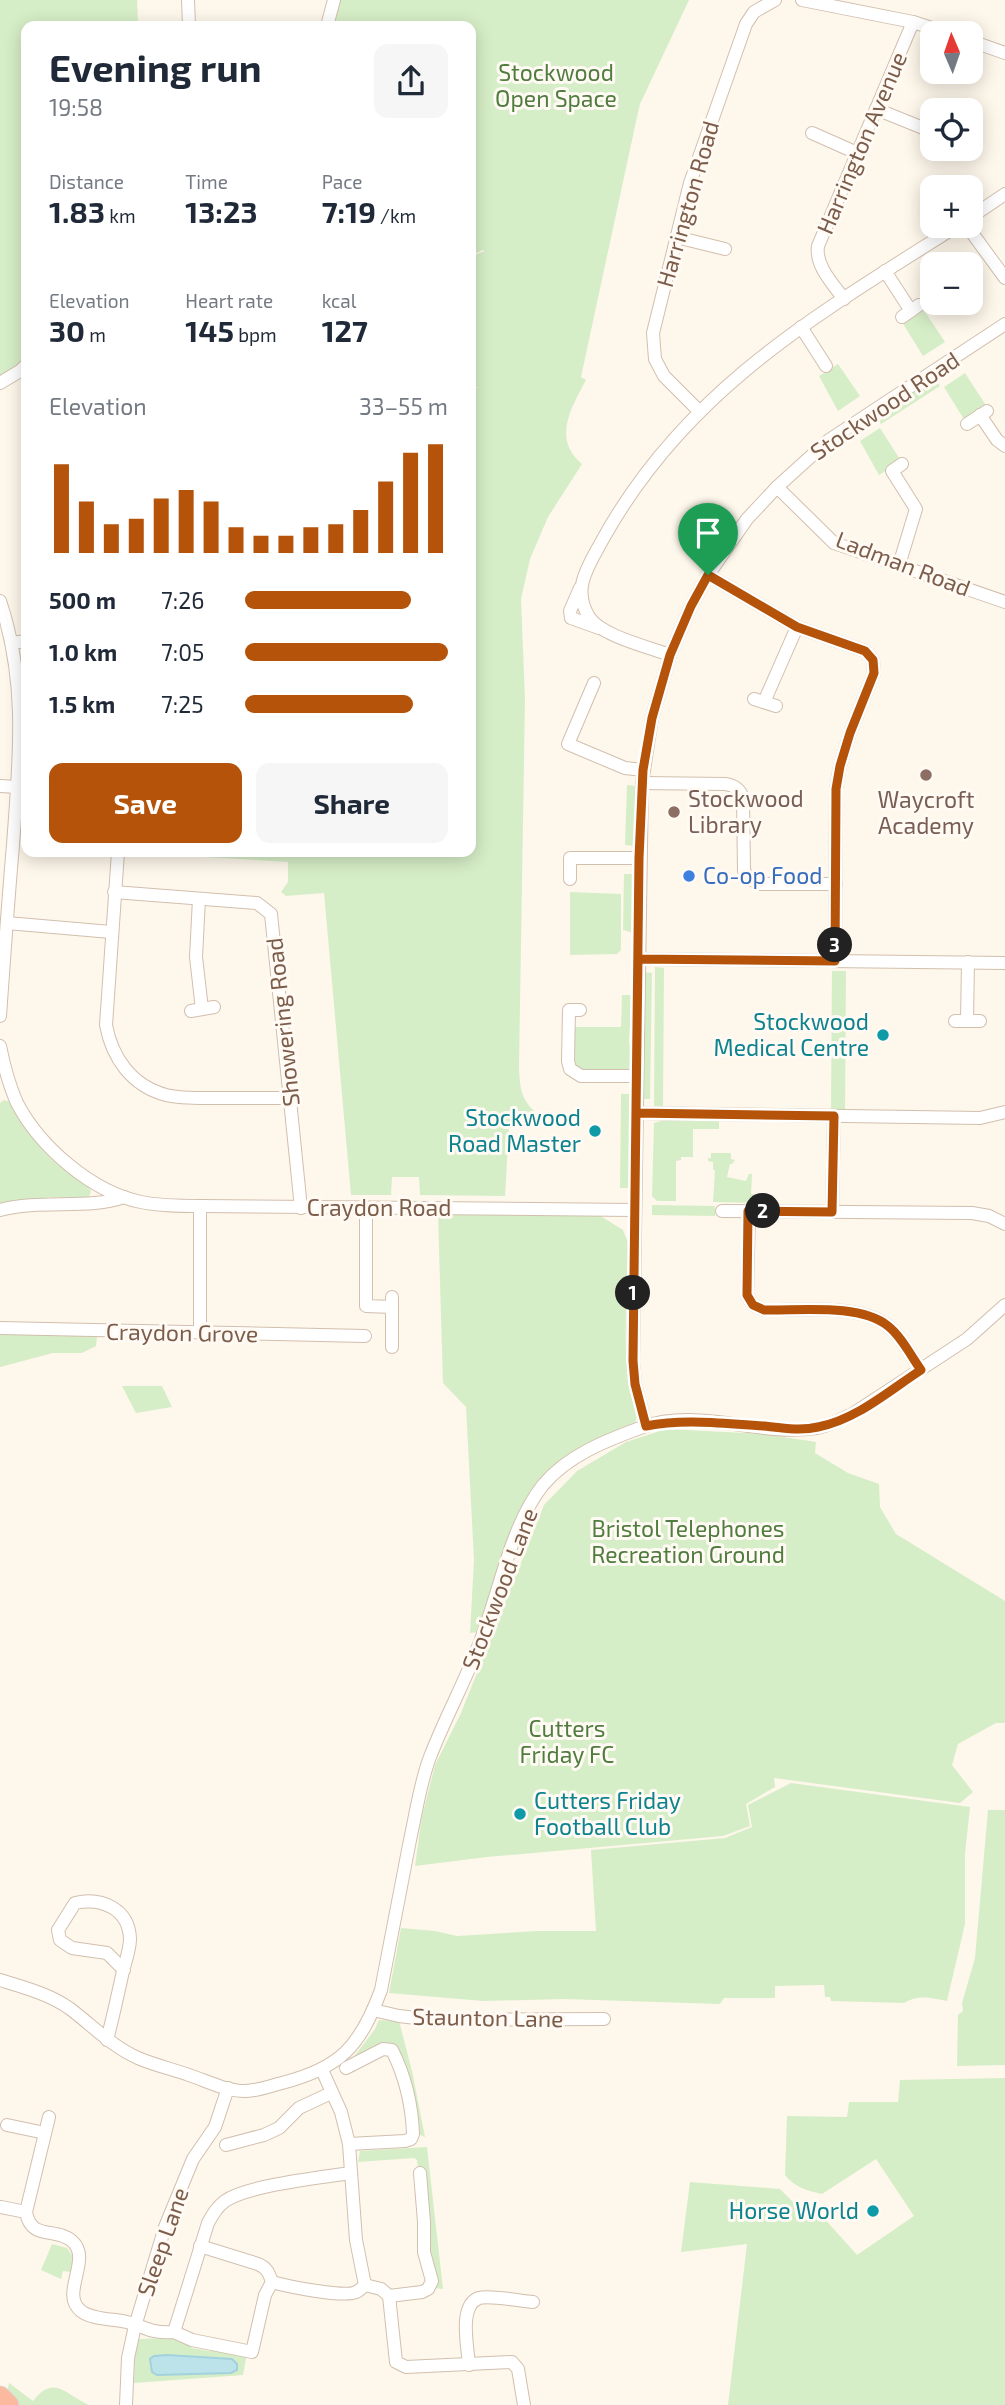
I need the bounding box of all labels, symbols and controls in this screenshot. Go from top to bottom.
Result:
north arrow [920,21,984,84]
map controls [920,21,983,315]
text: Evening run [49,44,262,90]
button: share [374,44,448,118]
street label: Harrington Avenue [810,47,912,238]
park label: Stockwood Open Space [495,58,617,112]
text: 19:58 [49,93,103,121]
button: locate [920,98,983,161]
street label: Harrington Road [650,117,724,290]
text: Distance [49,170,124,193]
text: Time [185,170,228,193]
text: Pace [322,170,363,193]
button: + [920,175,983,238]
text: 1.83 [49,193,105,229]
text: 13:23 [185,193,257,229]
text: 7:19 [322,193,376,229]
text: km [105,204,136,227]
text: /km [376,204,416,227]
button: − [920,252,983,315]
text: Elevation [49,289,130,312]
text: Heart rate [185,289,273,312]
text: kcal [322,289,356,312]
text: 30 [49,312,85,348]
text: 145 [185,312,234,348]
text: 127 [322,312,368,348]
text: m [85,323,106,346]
text: bpm [234,323,277,346]
street label: Stockwood Road [805,345,964,465]
text: Elevation [49,392,147,420]
text: 33–55 m [359,392,448,420]
pin [678,503,738,575]
icon: arrive [689,514,727,552]
street label: Ladman Road [832,525,975,602]
text: 500 m [49,586,116,614]
text: 7:26 [161,586,204,614]
text: 1.0 km [49,638,117,666]
text: 7:05 [161,638,204,666]
text: 1.5 km [49,690,115,718]
text: 7:25 [161,690,203,718]
button: Save [49,763,242,843]
button: Share [256,763,448,843]
marker: Waycroft Academy [918,767,934,783]
place label: Stockwood Library [688,784,804,838]
place label: Waycroft Academy [878,785,975,839]
marker: Stockwood Library [666,804,682,820]
place label: Co-op Food [703,861,822,889]
marker: Co-op Food [681,868,697,884]
pin: 3 [818,928,852,962]
text: 3 [829,933,840,956]
street label: Showering Road [259,936,305,1108]
place label: Stockwood Medical Centre [713,1007,869,1061]
marker: Stockwood Medical Centre [875,1027,891,1043]
place label: Stockwood Road Master [448,1103,581,1157]
marker: Stockwood Road Master [587,1123,603,1139]
street label: Craydon Road [307,1193,451,1221]
pin: 2 [746,1194,780,1228]
text: 2 [757,1199,768,1222]
pin: 1 [616,1276,650,1310]
text: 1 [628,1281,637,1304]
street label: Craydon Grove [106,1317,258,1347]
street label: Stockwood Lane [455,1504,543,1673]
park label: Bristol Telephones Recreation Ground [591,1514,785,1568]
park label: Cutters Friday FC [520,1714,614,1768]
place label: Cutters Friday Football Club [534,1786,681,1840]
marker: Cutters Friday Football Club [512,1806,528,1822]
street label: Staunton Lane [412,2002,564,2032]
street label: Sleep Lane [130,2184,194,2300]
place label: Horse World [729,2196,859,2224]
marker: Horse World [865,2203,881,2219]

